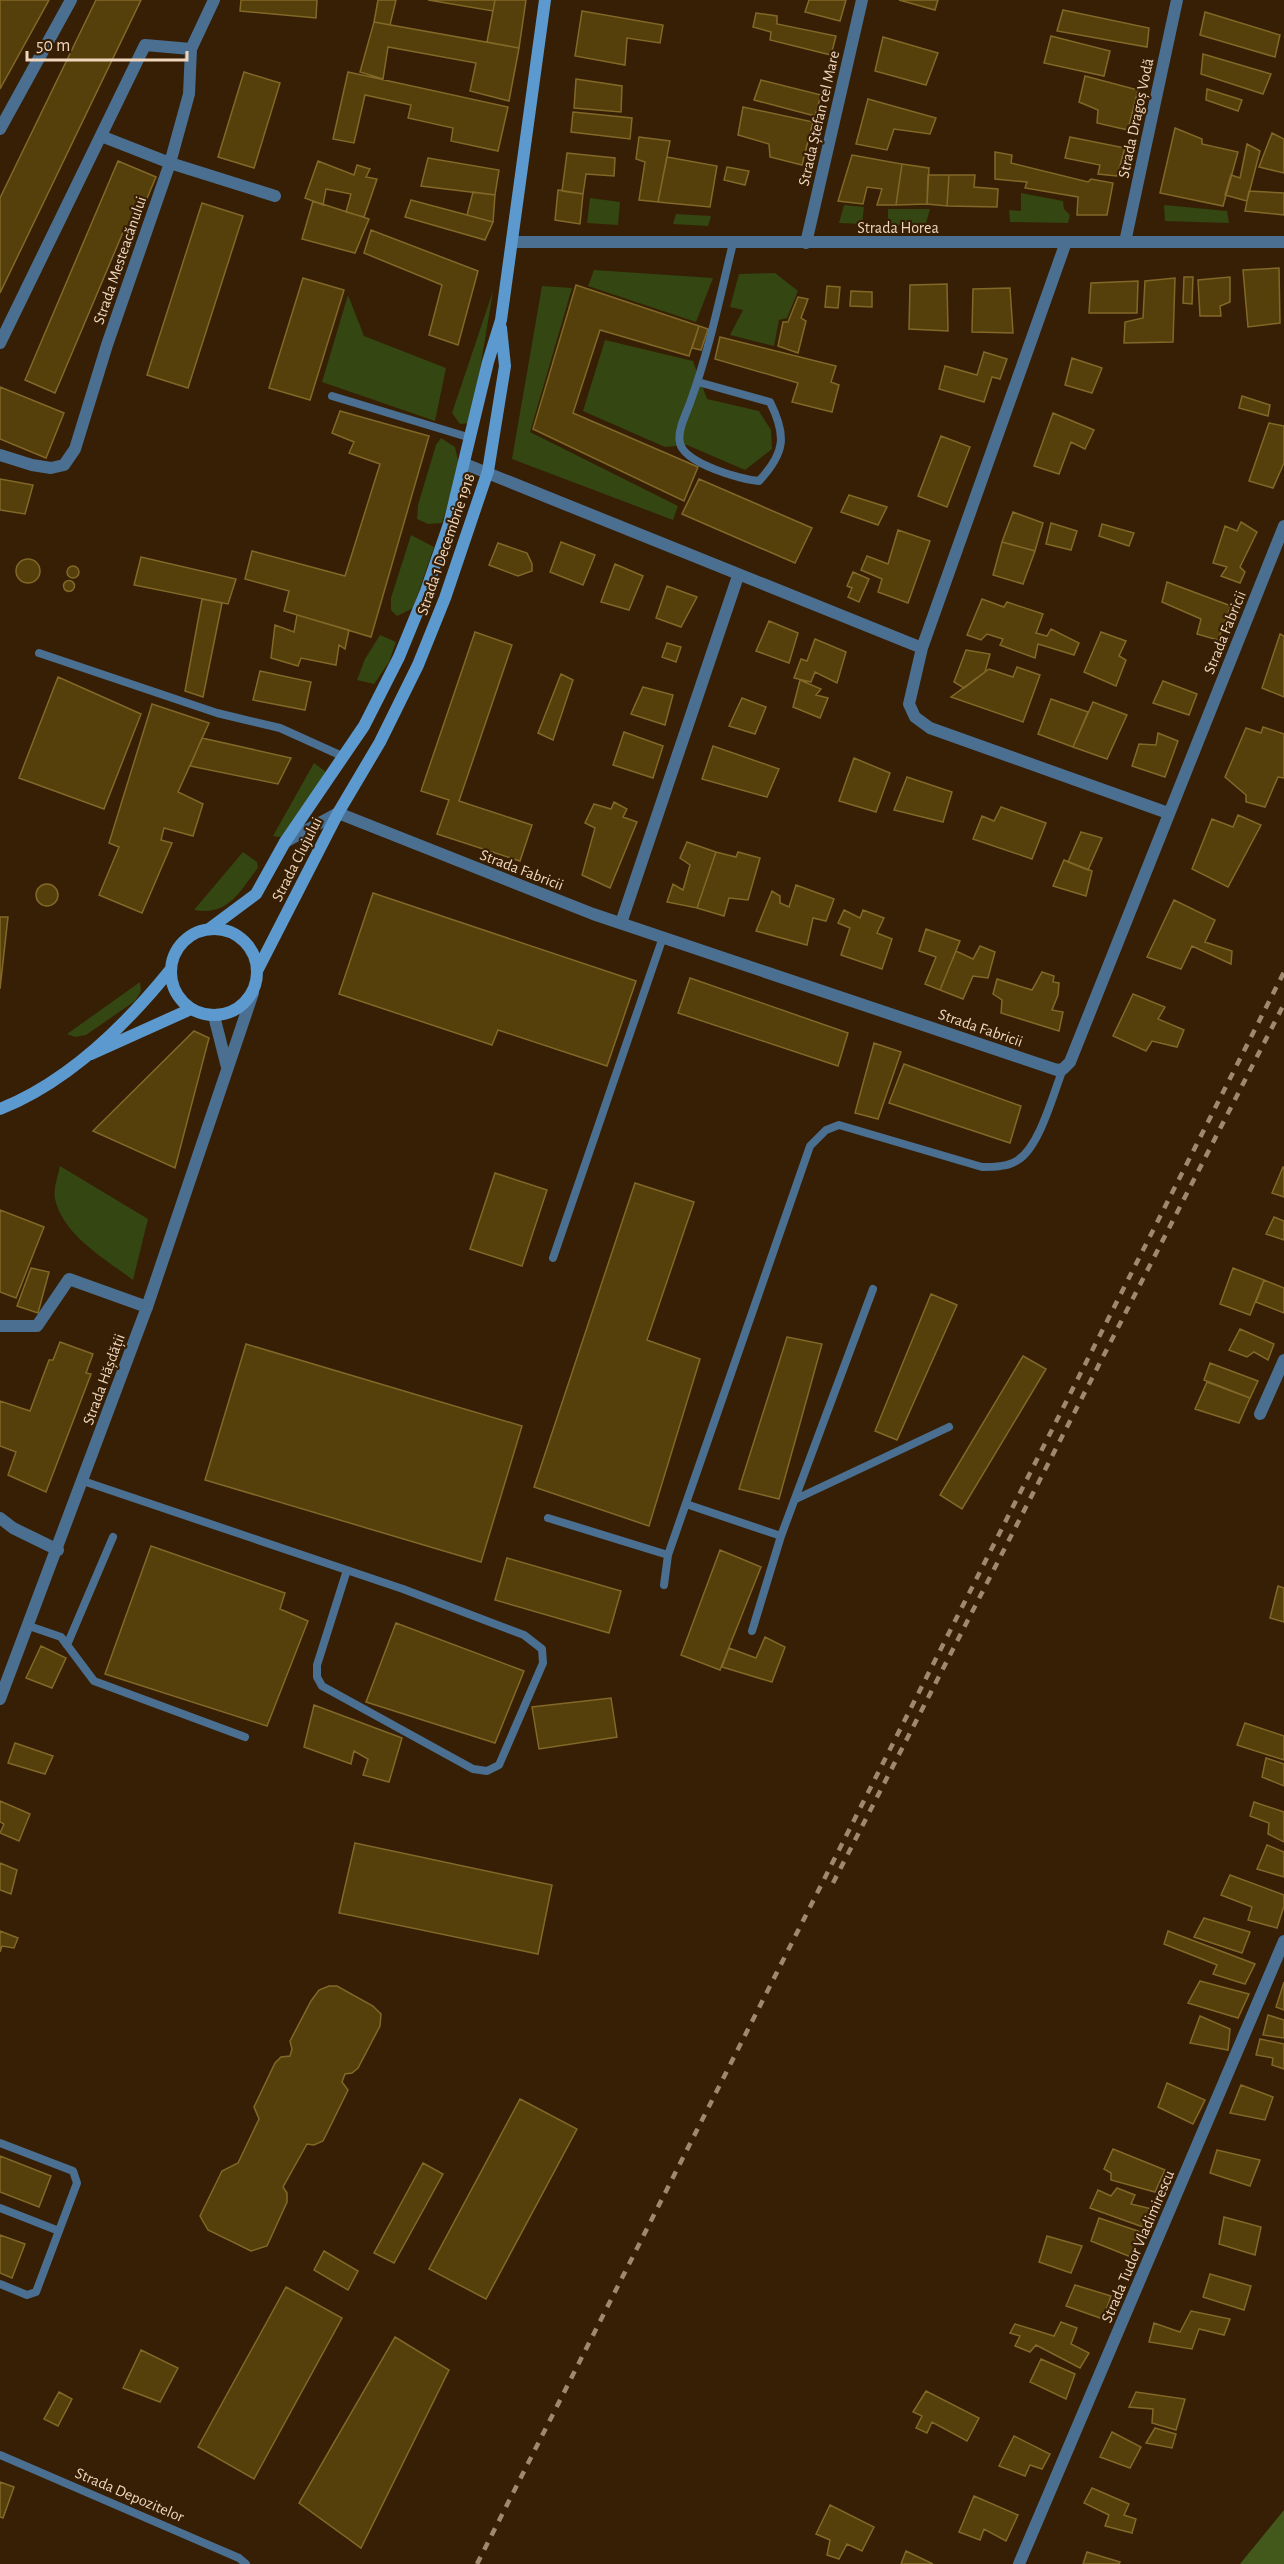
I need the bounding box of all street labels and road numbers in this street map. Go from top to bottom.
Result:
street label: Strada Ștefan cel Mare [796,49,844,188]
street label: Strada Dragoș Vodă [1115,57,1158,180]
street label: Strada Mesteacănului [91,194,149,326]
street label: Strada Horea [857,220,939,236]
street label: Strada 1 Decembrie 1918 [414,471,478,617]
street label: Strada Fabricii [1201,588,1249,676]
street label: Strada Clujului [269,815,326,905]
street label: Strada Fabricii [478,847,566,893]
street label: Strada Fabricii [936,1006,1025,1050]
street label: Strada Hășdății [80,1332,130,1428]
street label: Strada Tudor Vladimirescu [1099,2168,1177,2325]
street label: Strada Depozitelor [73,2465,187,2525]

